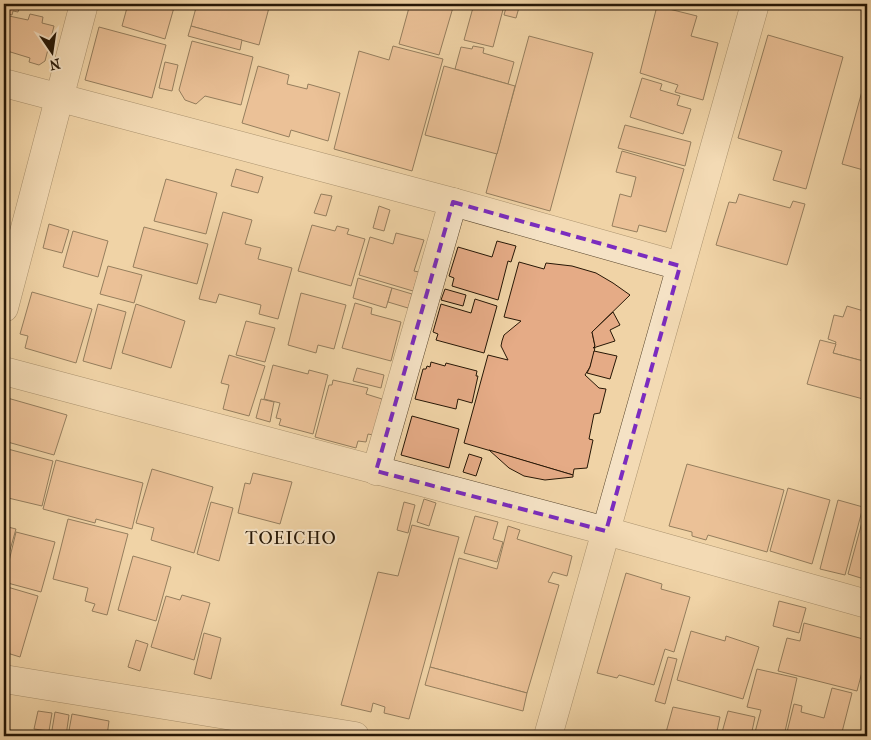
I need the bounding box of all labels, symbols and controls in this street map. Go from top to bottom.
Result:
north arrow [28,28,78,78]
text: N [47,55,62,74]
district label: TOEICHO [245,528,337,549]

